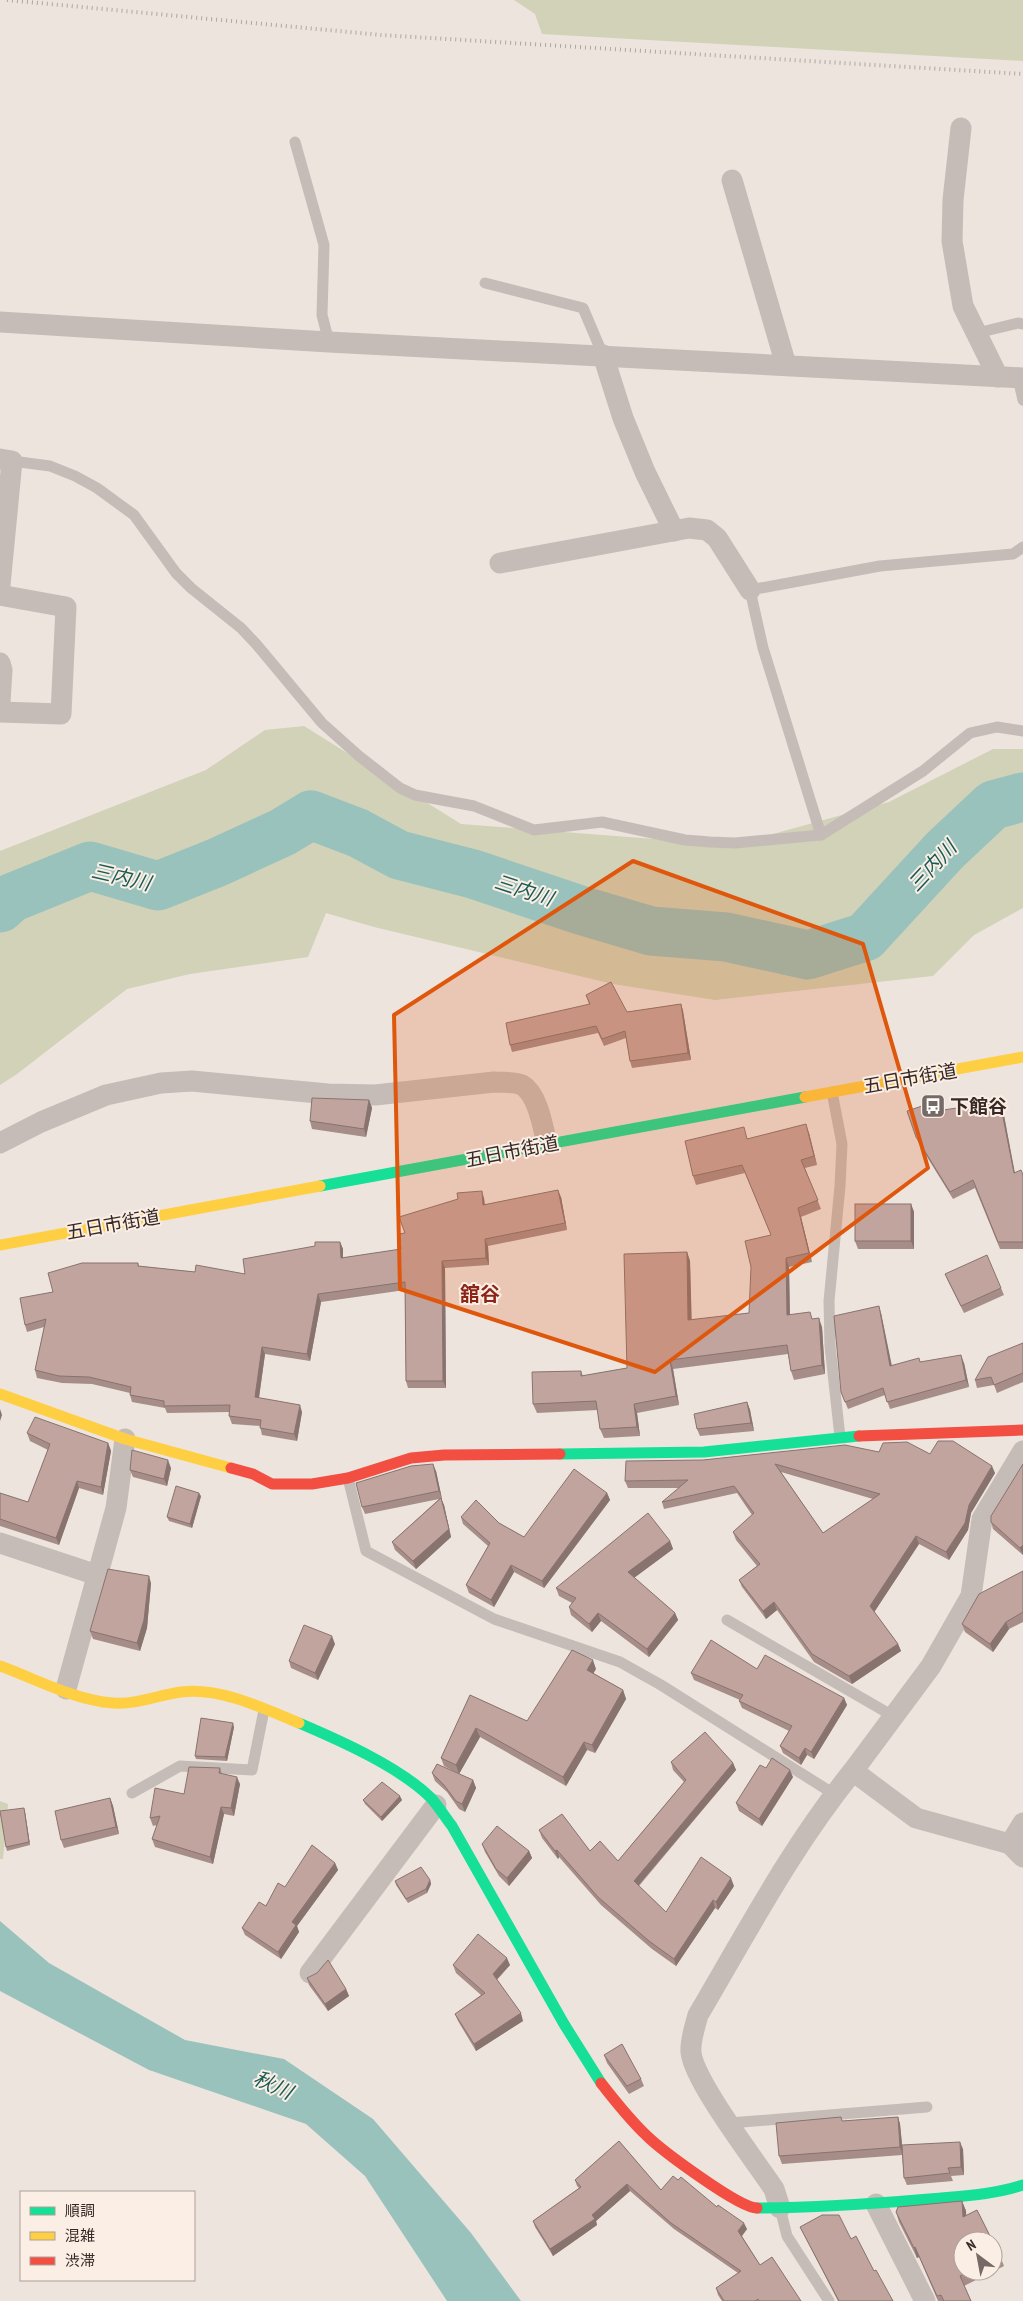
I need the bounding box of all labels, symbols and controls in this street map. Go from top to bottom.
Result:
water label: 三内川 [902,834,963,897]
water label: 三内川 [89,858,155,897]
water label: 三内川 [491,868,558,912]
street label: 五日市街道 [861,1058,959,1098]
bus stop icon: 下館谷 [920,1093,946,1119]
place label: 下館谷 [950,1094,1007,1118]
street label: 五日市街道 [463,1130,561,1172]
street label: 五日市街道 [64,1204,162,1244]
district label: 舘谷 [460,1281,500,1307]
water label: 秋川 [249,2065,298,2106]
legend [20,2191,195,2281]
text: 順調 [65,2201,95,2220]
text: 混雑 [65,2226,95,2245]
north arrow [953,2231,1003,2281]
text: N [963,2235,979,2255]
text: 渋滞 [65,2251,95,2270]

